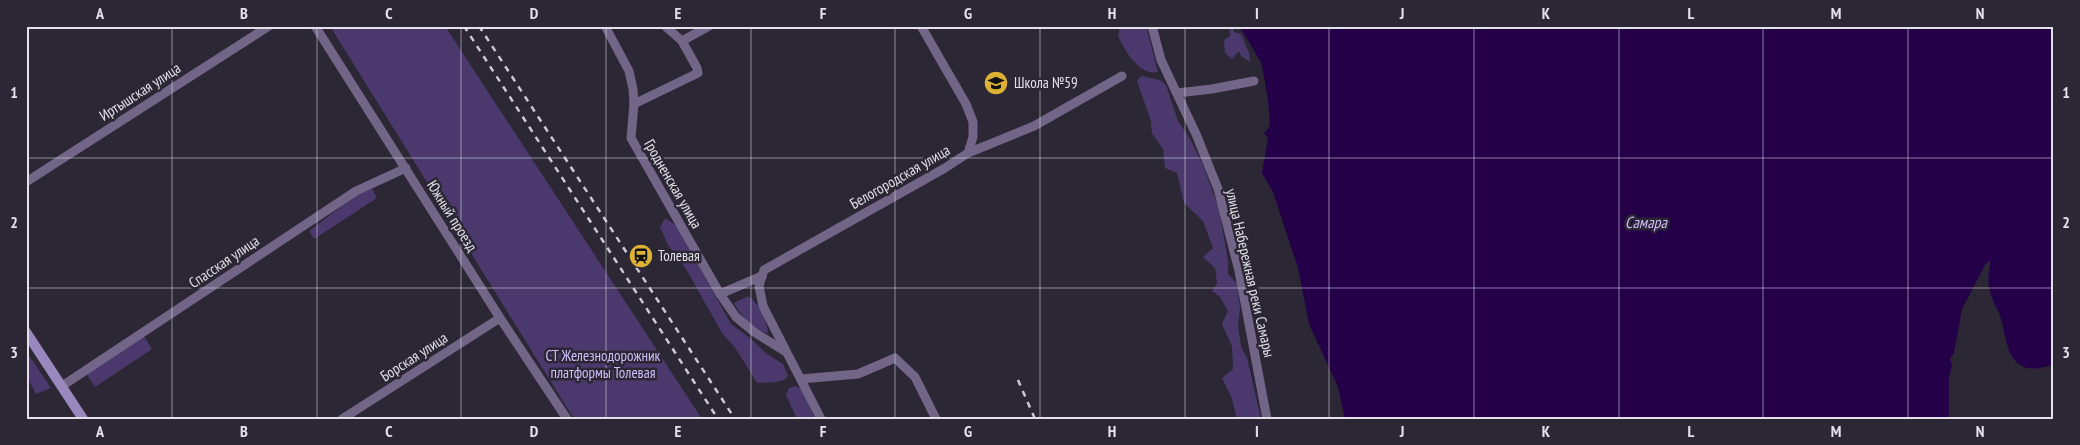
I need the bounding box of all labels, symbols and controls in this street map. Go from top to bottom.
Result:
text: A [95,3,105,23]
text: B [240,3,248,23]
text: C [385,3,393,23]
text: D [530,3,539,23]
text: E [675,3,682,23]
text: F [820,3,827,23]
text: G [964,3,972,23]
text: H [1108,3,1116,23]
text: I [1255,3,1259,23]
text: J [1399,3,1404,23]
text: K [1542,3,1551,23]
text: L [1688,3,1695,23]
text: M [1831,3,1841,23]
text: N [1976,3,1984,23]
street label: Иртышская улица [96,58,184,125]
school or university icon: Школа №59 [983,70,1009,96]
place label: Школа №59 [1014,73,1078,92]
text: 1 [10,82,18,102]
text: 1 [2062,82,2070,102]
street label: Гродненская улица [640,136,707,232]
street label: Белогородская улица [846,140,953,213]
street label: Южный проезд [423,176,482,255]
street label: улица Набережная реки Самары [1222,187,1279,359]
text: 2 [10,212,18,232]
water label: Самара [1625,212,1669,232]
text: 2 [2062,212,2070,232]
street label: Спасская улица [185,231,263,292]
station icon: Толевая [628,243,654,269]
place label: Толевая [658,246,700,265]
street label: Борская улица [376,328,451,385]
text: 3 [10,342,18,362]
text: 3 [2062,342,2070,362]
park label: СТ Железнодорожник платформы Толевая [546,346,661,382]
text: A [95,421,105,441]
text: B [240,421,248,441]
text: C [385,421,393,441]
text: D [530,421,539,441]
text: E [675,421,682,441]
text: F [820,421,827,441]
text: G [964,421,972,441]
text: H [1108,421,1116,441]
text: I [1255,421,1259,441]
text: J [1399,421,1404,441]
text: K [1542,421,1551,441]
text: L [1688,421,1695,441]
text: M [1831,421,1841,441]
text: N [1976,421,1984,441]

